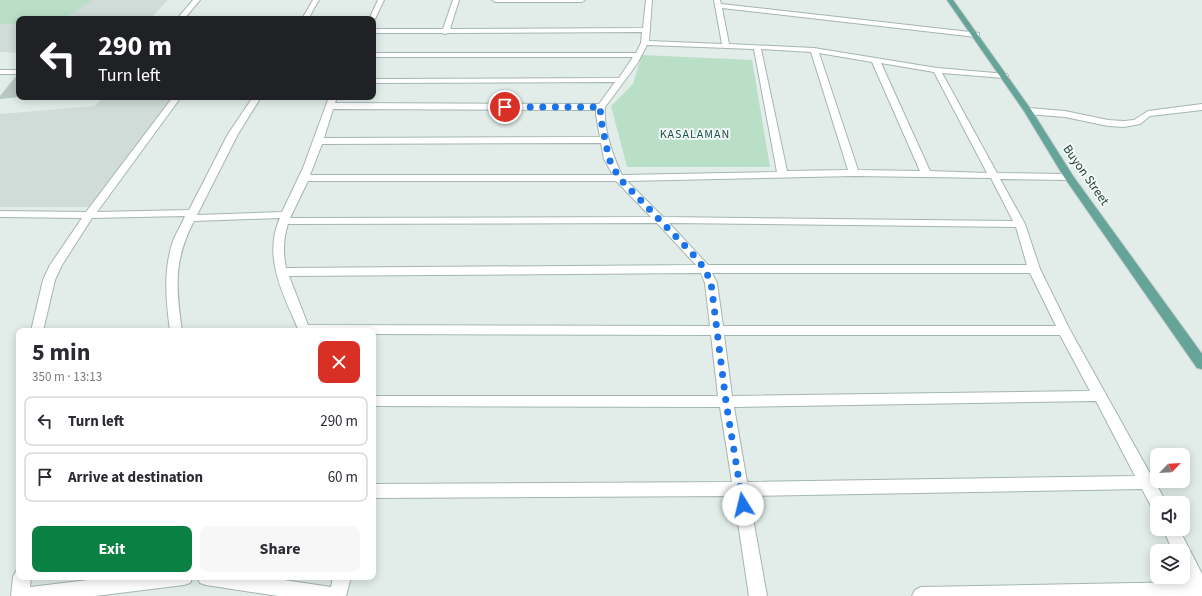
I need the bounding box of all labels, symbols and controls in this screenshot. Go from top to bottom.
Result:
text: 290 m [98,26,172,66]
icon: left [32,32,84,84]
text: Turn left [98,63,160,88]
pin [488,90,522,124]
icon: arrive [494,96,516,118]
district label: KASALAMAN [660,126,730,143]
street label: Buyon Street [1059,141,1114,209]
text: 5 min [32,335,90,370]
button: close [318,341,360,383]
text: 350 m · 13:13 [32,368,102,386]
icon: left [34,410,56,432]
text: Turn left [68,411,124,432]
text: 290 m [320,411,358,432]
north arrow [1150,448,1190,488]
map controls [1150,448,1190,584]
icon: arrive [34,466,56,488]
text: Arrive at destination [68,467,203,488]
text: 60 m [328,467,358,488]
position arrow [722,484,764,526]
button: sound [1150,496,1190,536]
button: Exit [32,526,192,572]
button: Share [200,526,360,572]
button: layers [1150,544,1190,584]

